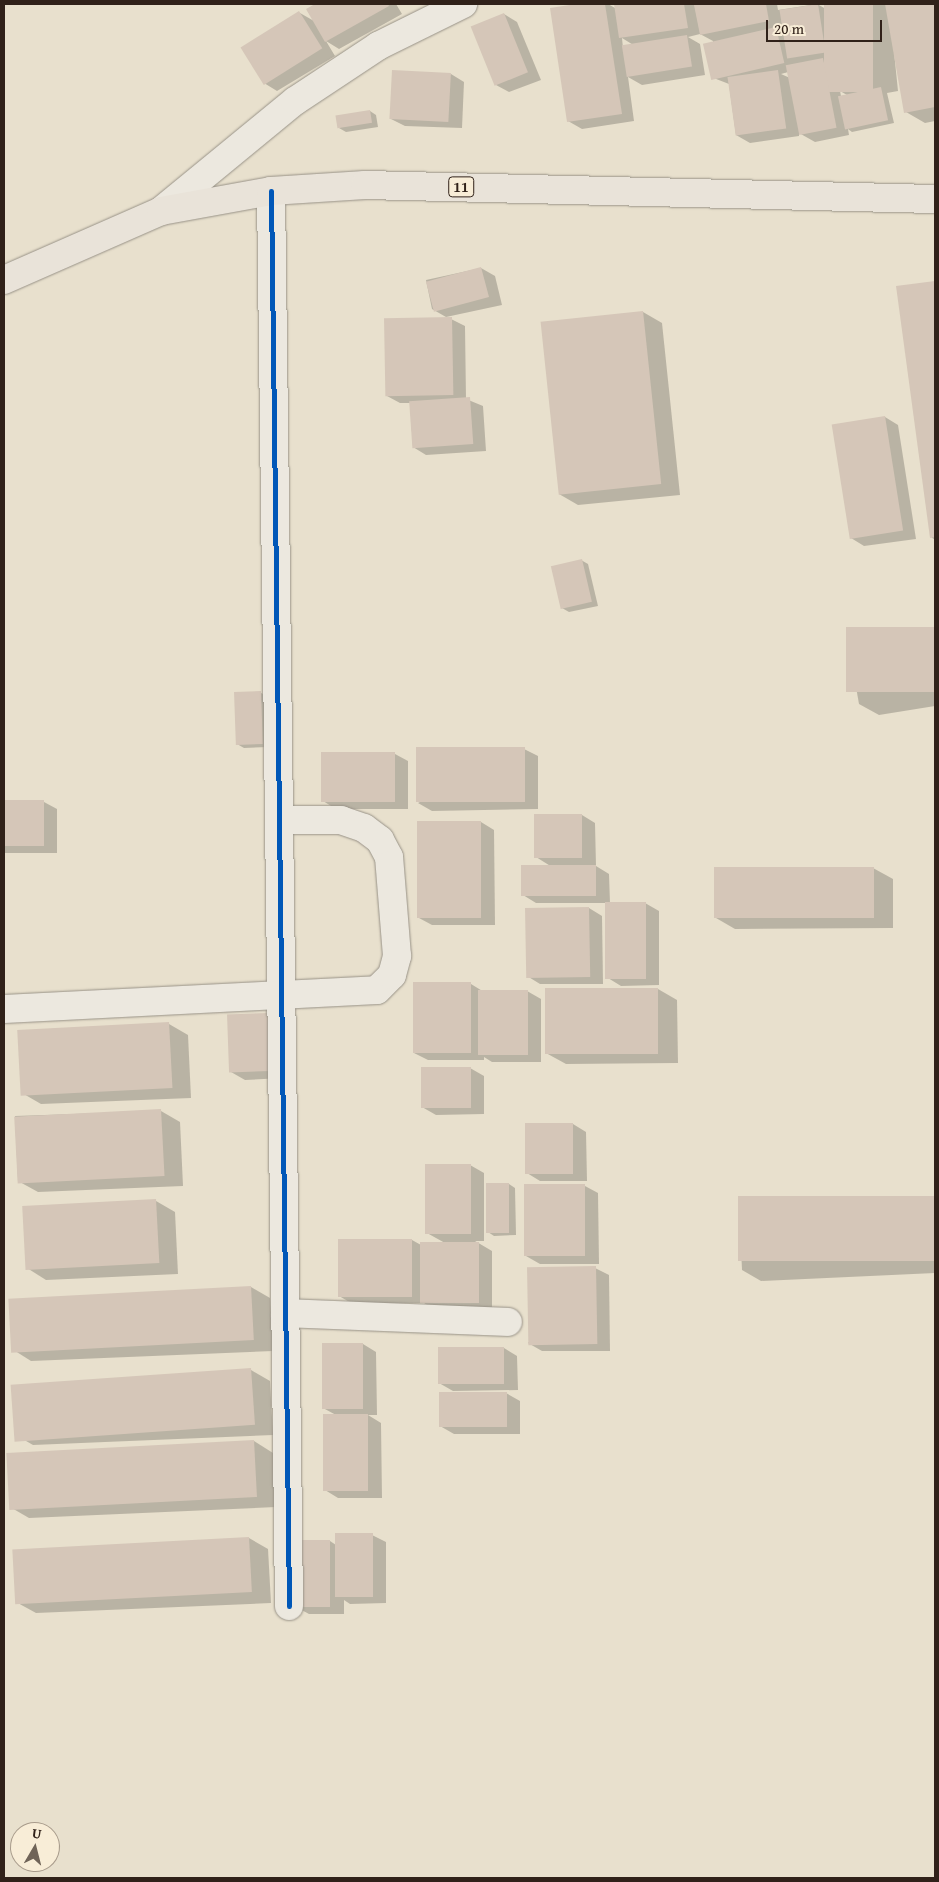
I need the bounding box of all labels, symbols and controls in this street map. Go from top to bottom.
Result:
scale bar [769,10,885,42]
text: 20 m [774,18,804,39]
road number: 11 [447,174,475,200]
north arrow [10,1822,60,1872]
text: U [31,1823,43,1844]

